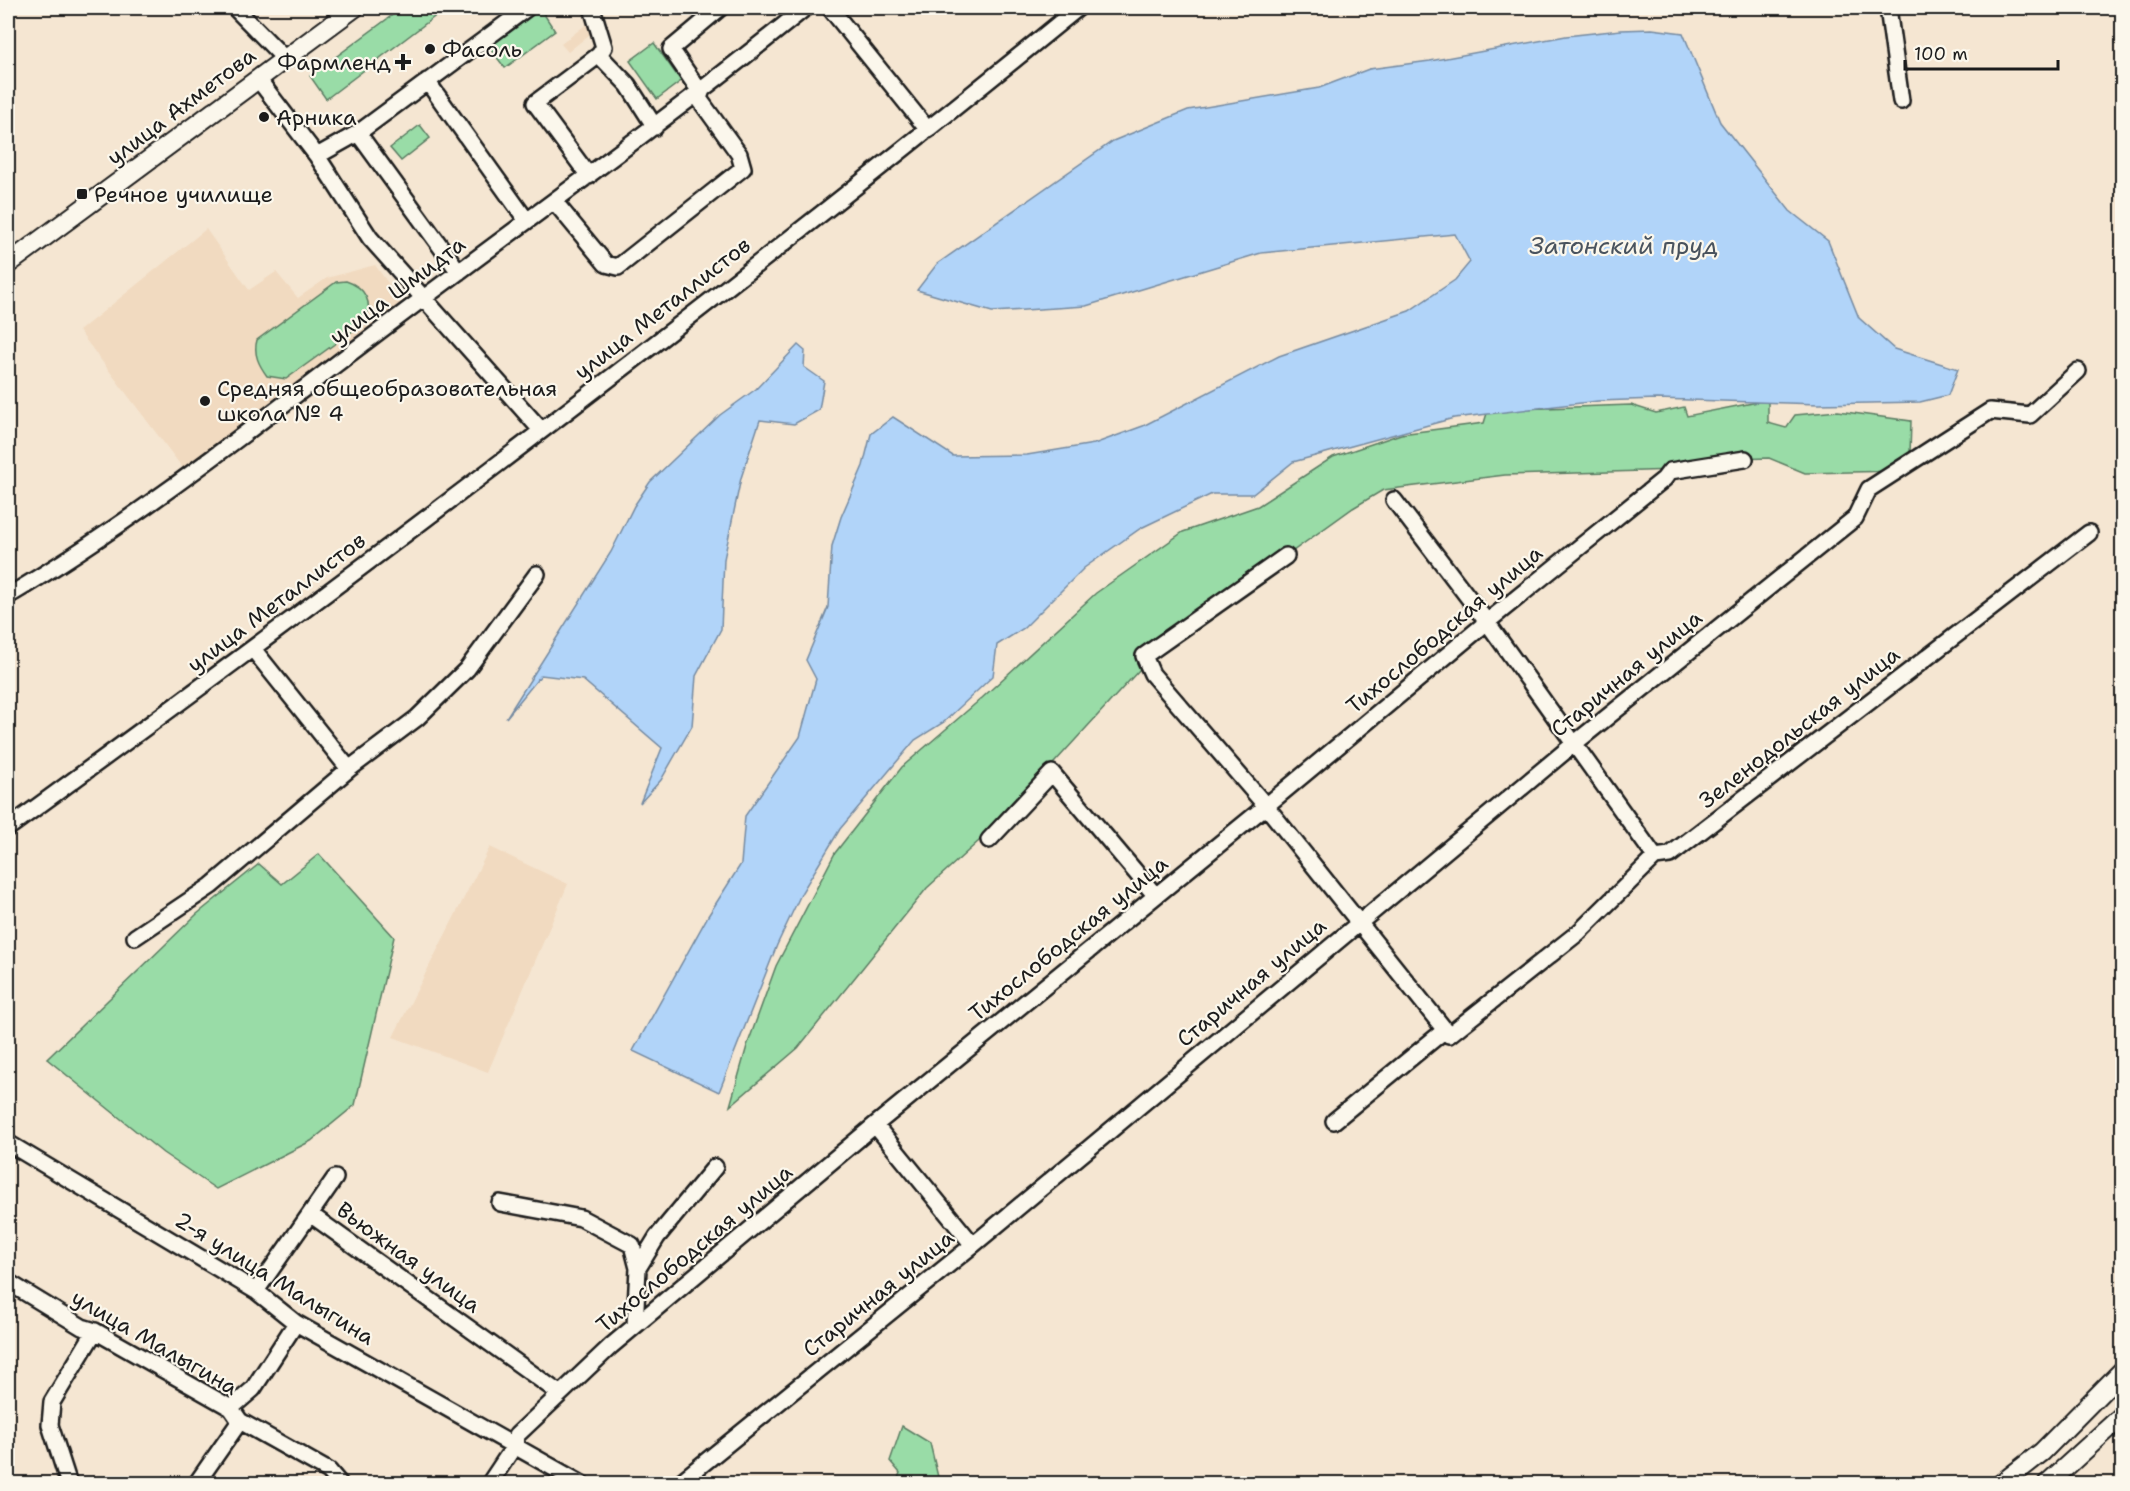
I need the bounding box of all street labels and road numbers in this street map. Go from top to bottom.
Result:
street label: улица Ахметова [101,41,262,172]
street label: улица Шмидта [323,230,471,351]
street label: улица Металлистов [568,230,756,386]
street label: улица Металлистов [181,526,371,679]
street label: Тихослободская улица [1340,538,1549,720]
street label: Старичная улица [1545,603,1708,743]
street label: Зеленодольская улица [1693,640,1906,815]
street label: Тихослободская улица [963,849,1174,1028]
street label: Старичная улица [1171,911,1332,1053]
street label: Тихослободская улица [590,1157,799,1339]
street label: Вьюжная улица [331,1195,487,1320]
street label: 2-я улица Малыгина [170,1205,380,1352]
street label: Старичная улица [797,1223,960,1363]
street label: улица Малыгина [66,1283,243,1402]

